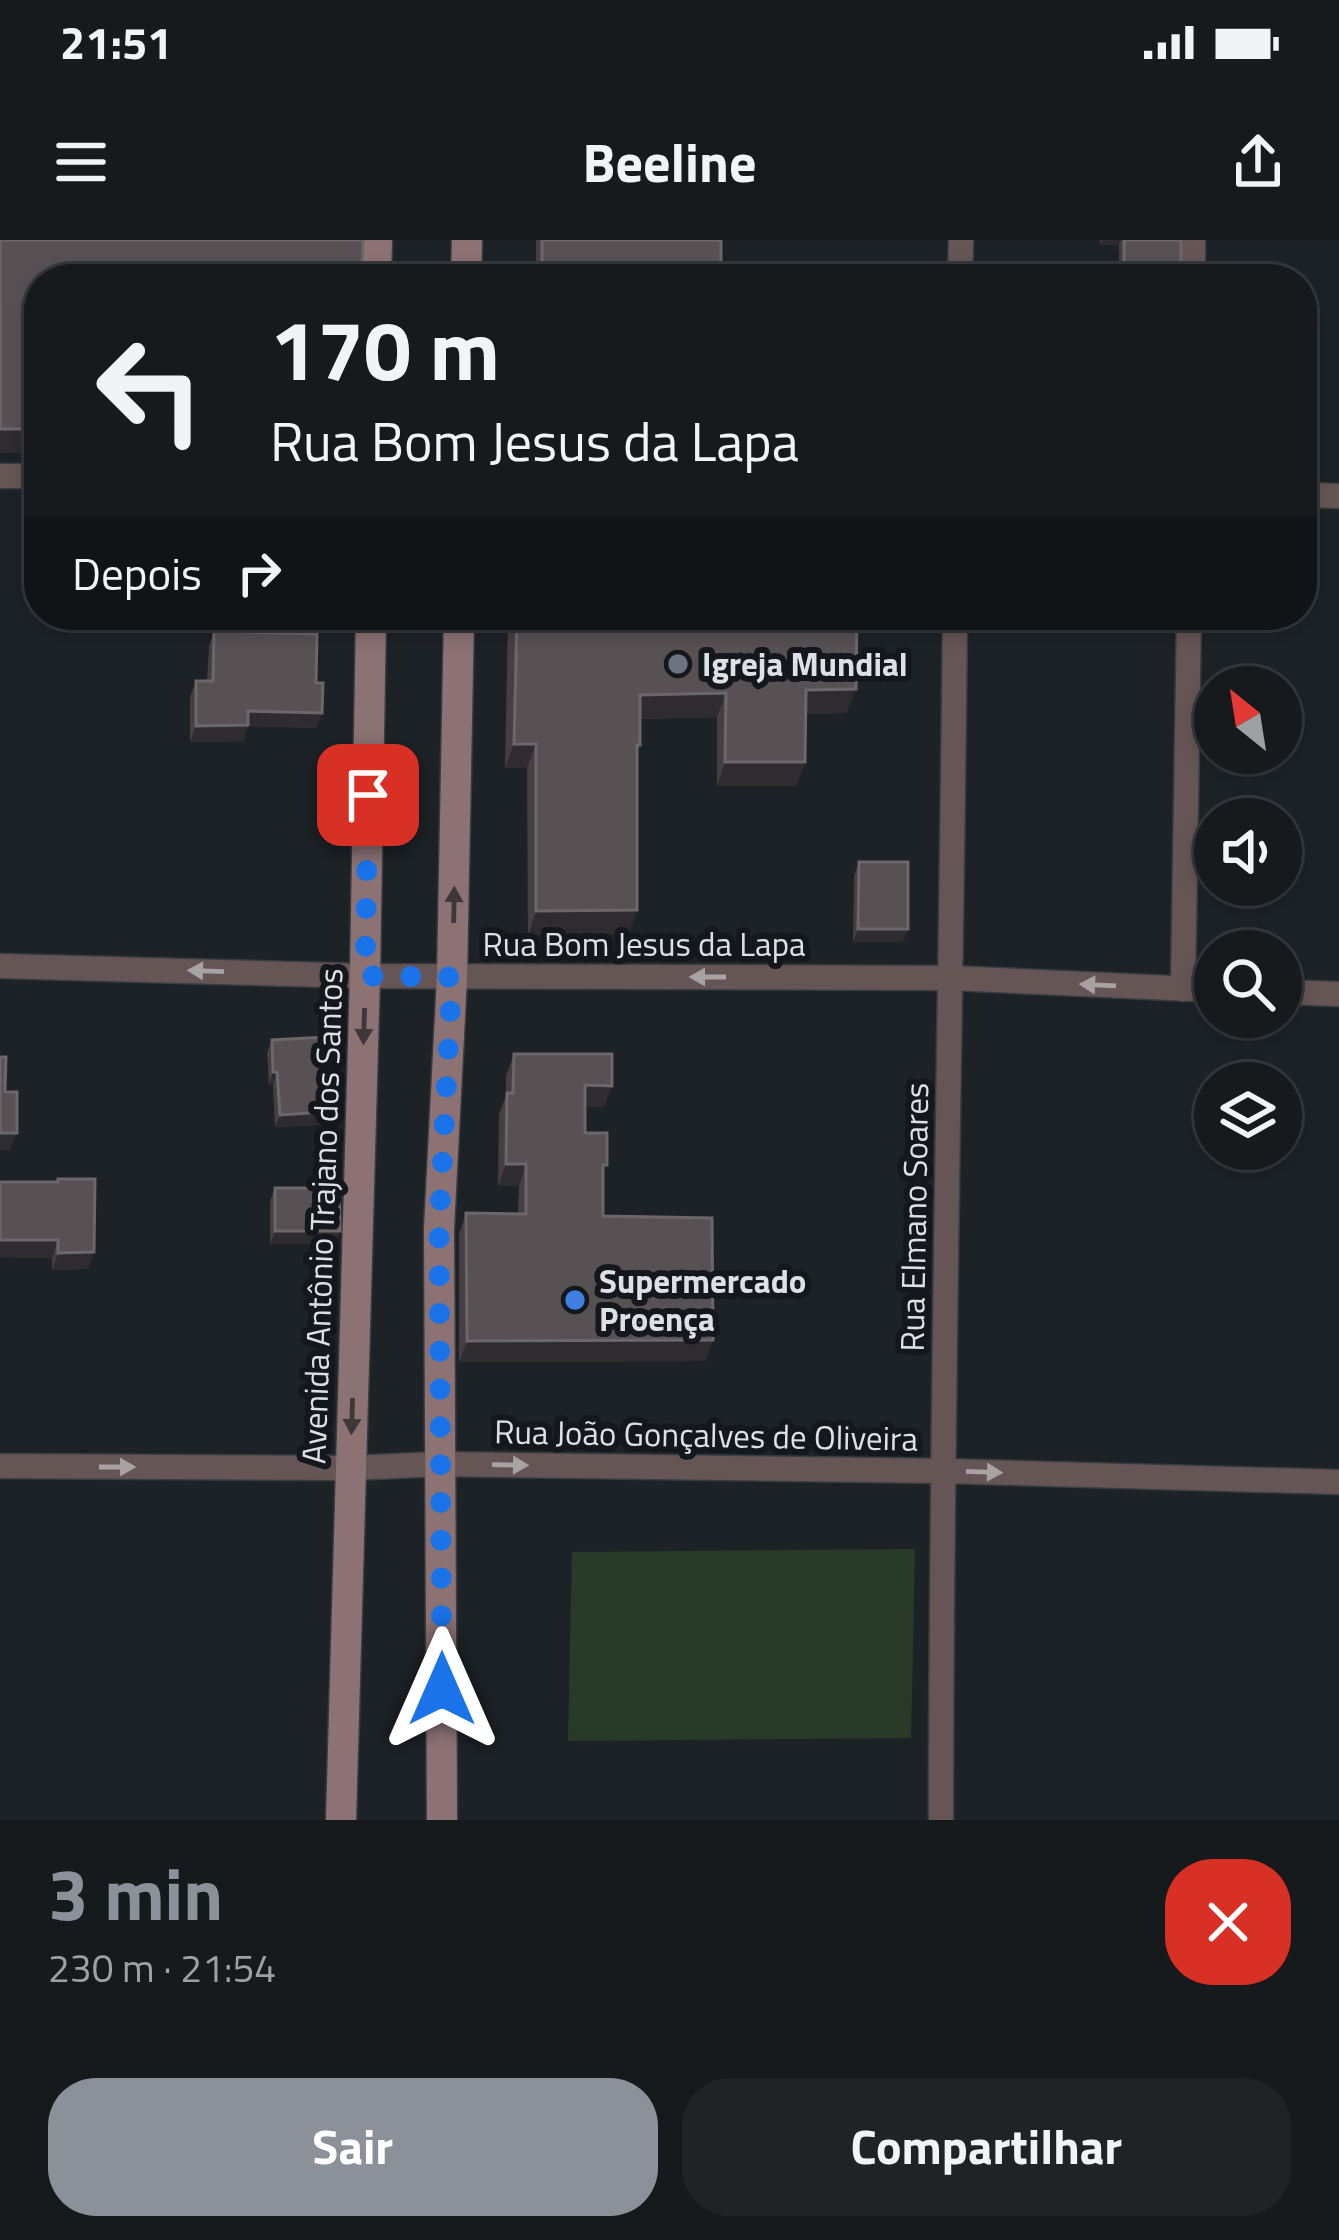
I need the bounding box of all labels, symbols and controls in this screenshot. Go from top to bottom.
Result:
text: 21:51 [60,8,172,76]
text: Beeline [583,121,756,203]
icon: menu [48,129,114,195]
icon: share [1225,129,1291,195]
text: 170 m [270,285,500,413]
icon: left [72,312,228,468]
text: Rua Bom Jesus da Lapa [270,400,799,482]
text: Depois [72,539,202,607]
icon: right [226,540,292,606]
place label: Igreja Mundial [702,639,908,689]
marker: Igreja Mundial [665,651,691,677]
north arrow [1194,666,1302,774]
map controls [1194,666,1302,1170]
pin [317,744,419,846]
icon: arrive [335,762,401,828]
button: sound [1194,798,1302,906]
one-way arrow [444,885,463,923]
street label: Rua Bom Jesus da Lapa [482,919,806,969]
button: search [1194,930,1302,1038]
one-way arrow [186,962,224,981]
street label: Avenida Antônio Trajano dos Santos [288,967,356,1465]
one-way arrow [688,967,726,987]
one-way arrow [1078,975,1116,994]
one-way arrow [354,1008,373,1046]
button: layers [1194,1062,1302,1170]
street label: Rua Elmano Soares [887,1082,941,1352]
place label: Supermercado Proença [599,1256,806,1344]
marker: Supermercado Proença [562,1287,588,1313]
one-way arrow [343,1398,362,1436]
street label: Rua João Gonçalves de Oliveira [494,1406,918,1464]
one-way arrow [492,1456,530,1475]
one-way arrow [99,1457,137,1477]
one-way arrow [966,1463,1004,1482]
position arrow [379,1626,505,1752]
text: 3 min [48,1838,223,1948]
button: close [1165,1859,1291,1985]
text: 230 m · 21:54 [48,1938,276,1997]
button: Sair [48,2078,658,2216]
button: Compartilhar [682,2078,1291,2216]

